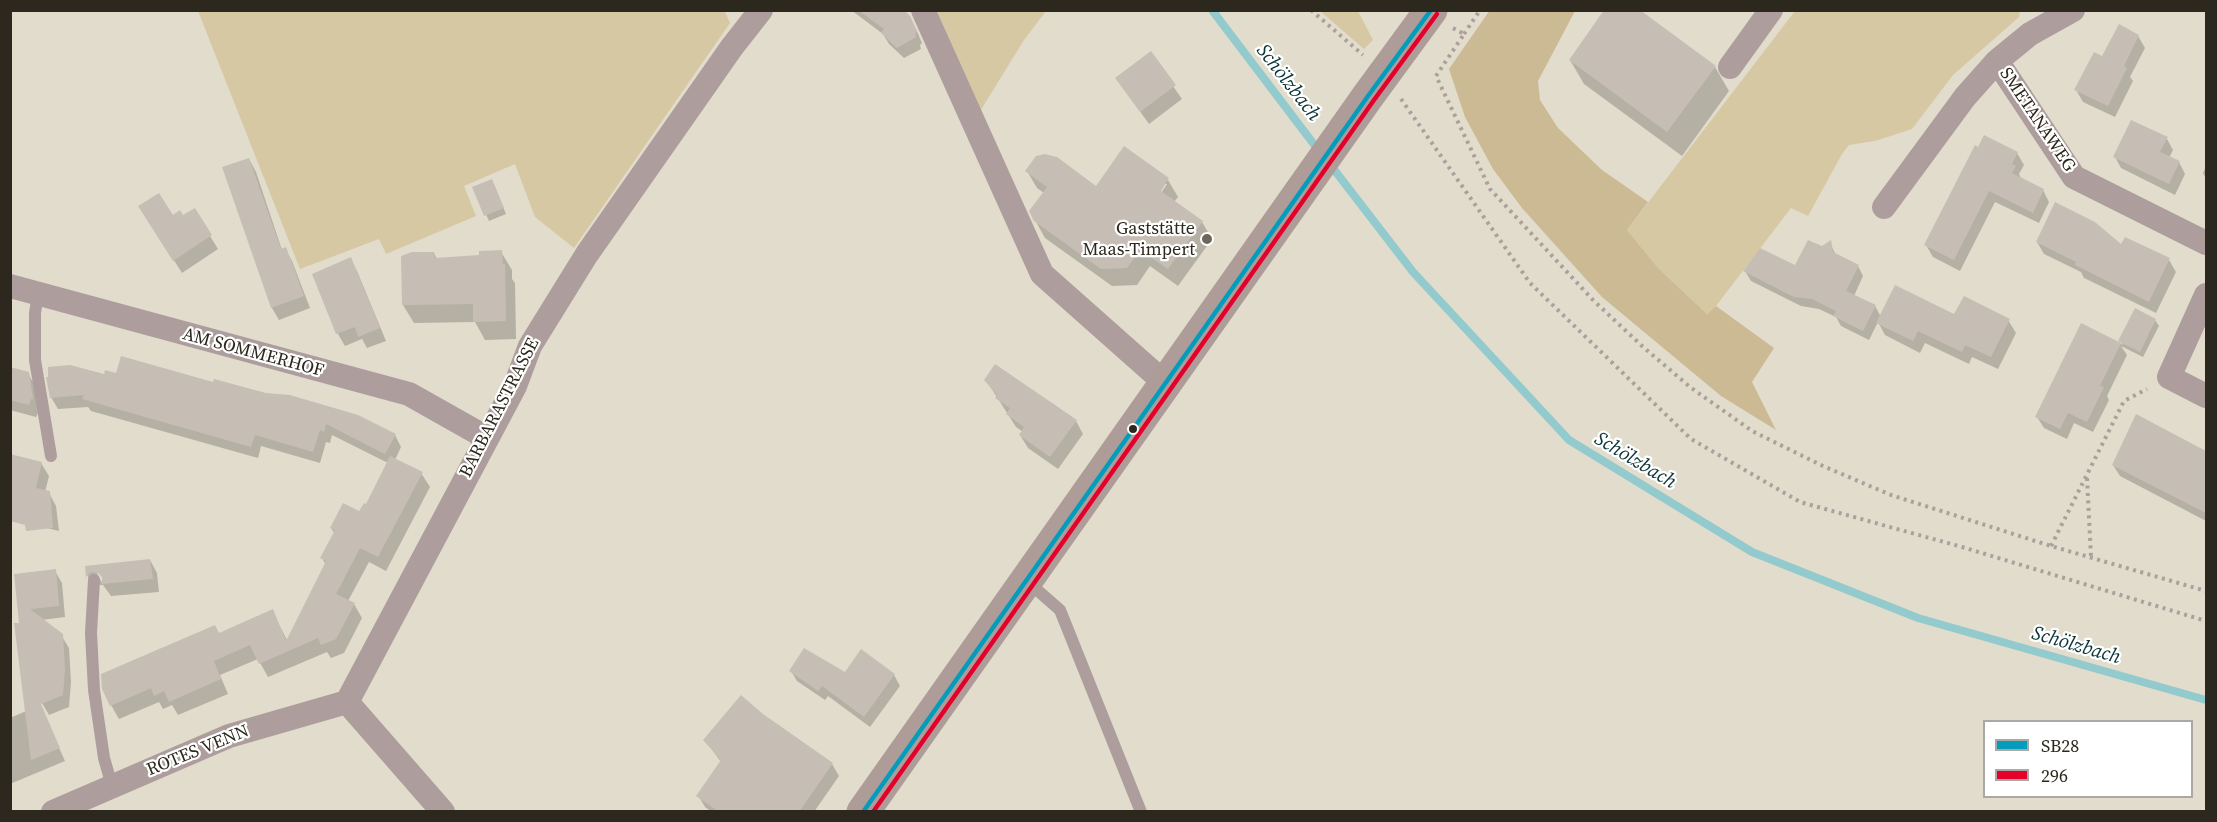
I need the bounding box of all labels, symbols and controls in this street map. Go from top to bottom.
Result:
water label: Schölzbach [1250,40,1326,126]
street label: SMETANAWEG [1994,64,2080,176]
place label: Gaststätte Maas-Timpert [1082,218,1195,260]
marker: Gaststätte Maas-Timpert [1200,232,1214,246]
street label: AM SOMMERHOF [180,324,326,382]
street label: BARBARASTRASSE [456,335,544,481]
unlabelled marker [1127,423,1139,435]
water label: Schölzbach [1590,427,1680,495]
water label: Schölzbach [2029,622,2123,670]
legend [1983,720,2193,798]
street label: ROTES VENN [144,721,252,781]
text: SB28 [2041,733,2079,758]
text: 296 [2041,763,2068,788]

